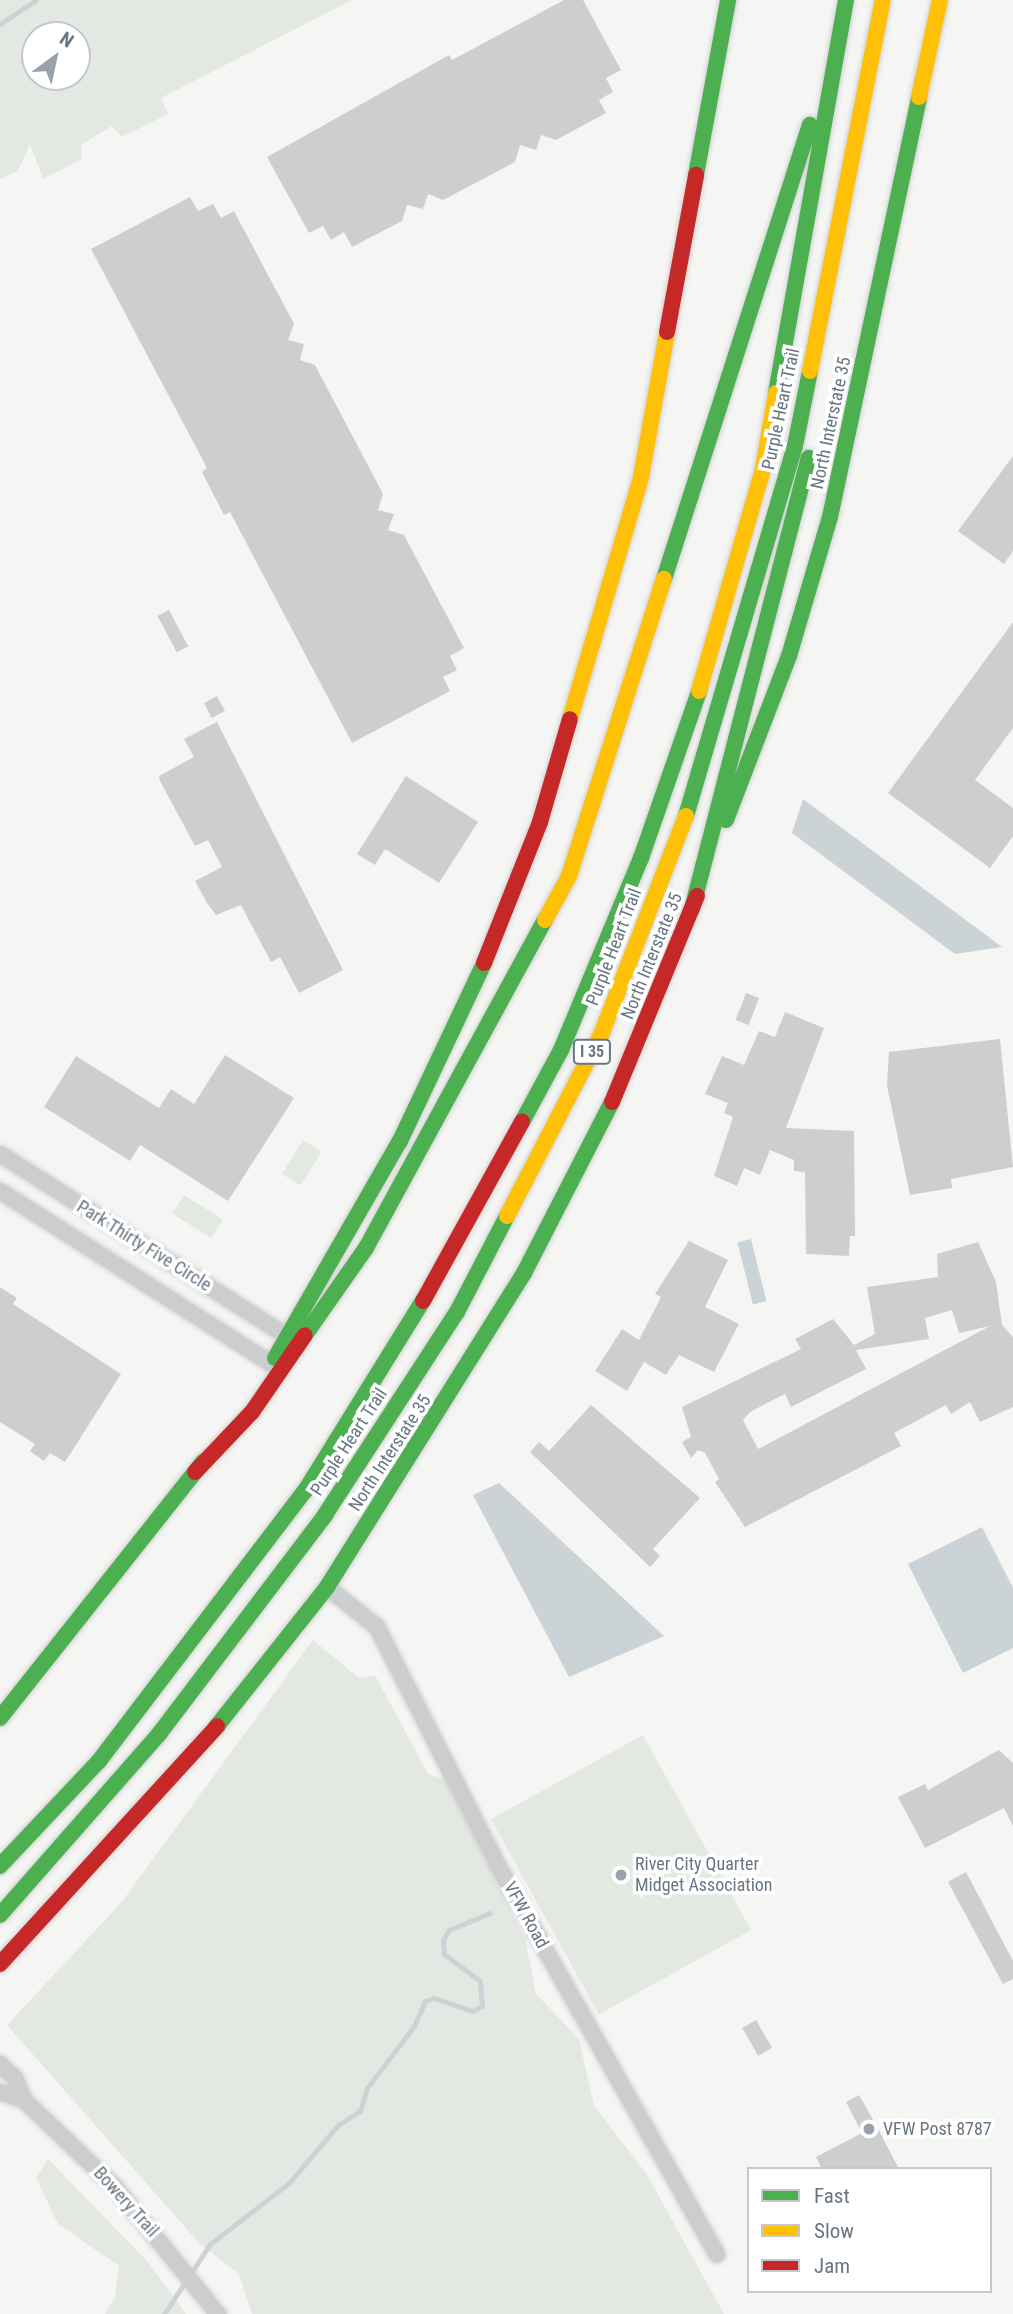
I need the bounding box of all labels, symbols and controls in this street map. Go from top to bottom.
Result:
north arrow [21,21,91,91]
text: N [55,27,78,52]
street label: Purple Heart Trail [758,346,804,472]
street label: North Interstate 35 [806,355,856,491]
street label: Purple Heart Trail [582,885,646,1009]
street label: North Interstate 35 [617,890,687,1022]
road number: I 35 [573,1040,611,1064]
street label: Park Thirty Five Circle [73,1196,215,1296]
street label: Purple Heart Trail [306,1384,392,1500]
street label: North Interstate 35 [344,1391,436,1515]
place label: River City Quarter Midget Association [635,1854,773,1896]
marker: River City Quarter Midget Association [613,1867,629,1883]
street label: VFW Road [499,1878,553,1952]
place label: VFW Post 8787 [883,2118,992,2140]
marker: VFW Post 8787 [861,2121,877,2137]
street label: Bowery Trail [89,2162,163,2242]
legend [747,2167,992,2293]
text: Fast [814,2184,850,2208]
text: Slow [814,2219,854,2243]
text: Jam [814,2254,850,2278]

